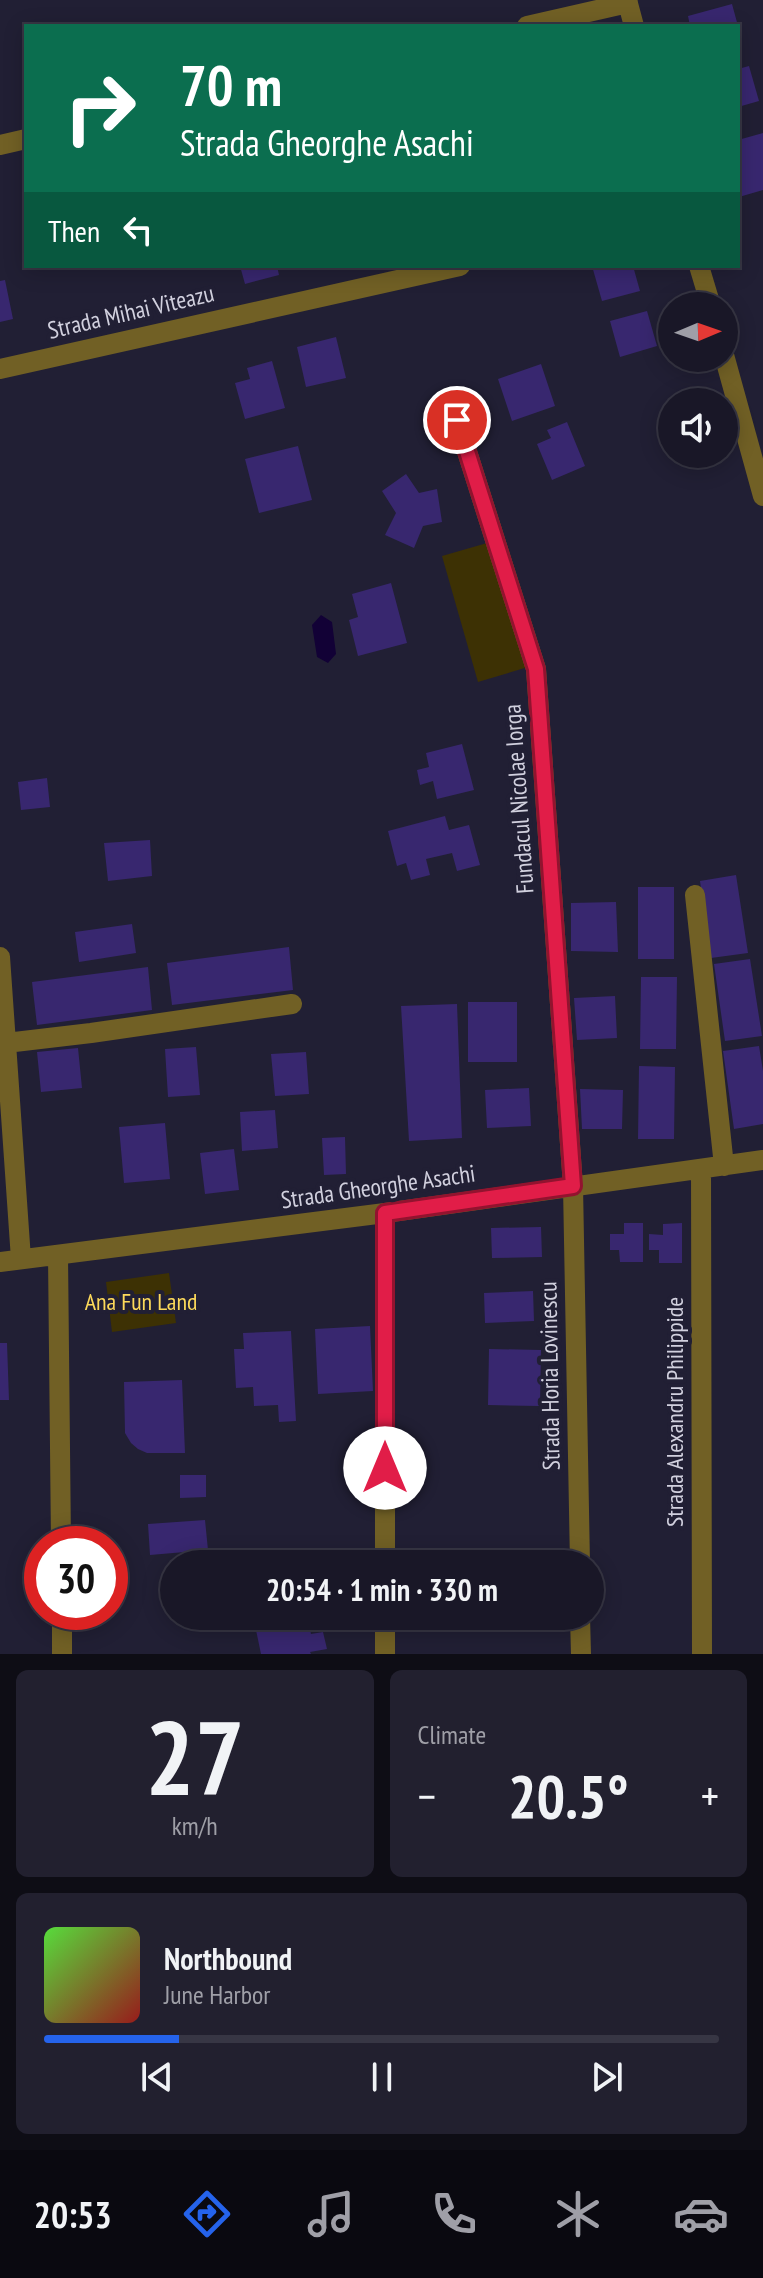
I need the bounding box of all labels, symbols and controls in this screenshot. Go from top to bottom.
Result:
text: 70 m [180,49,282,121]
icon: right [48,56,152,160]
text: Strada Gheorghe Asachi [180,119,474,166]
icon: left [116,208,160,252]
text: Then [48,211,100,250]
street label: Strada Mihai Viteazu [45,277,217,346]
north arrow [658,292,738,372]
map controls [658,292,738,468]
pin [423,386,491,454]
button: sound [658,388,738,468]
icon: arrive [435,398,479,442]
street label: Fundacul Nicolae Iorga [496,703,541,895]
street label: Strada Gheorghe Asachi [279,1158,477,1215]
street label: Strada Horia Lovinescu [532,1281,567,1471]
park label: Ana Fun Land [85,1286,197,1317]
street label: Strada Alexandru Philippide [659,1297,690,1527]
position arrow [343,1426,427,1510]
speed limit sign: 30 [24,1526,128,1630]
text: 20:54 · 1 min · 330 m [266,1570,498,1609]
text: 27 [145,1689,244,1824]
text: Climate [418,1718,486,1751]
text: 20.5° [508,1757,629,1835]
text: − [418,1767,436,1824]
text: + [701,1767,719,1824]
text: km/h [172,1809,218,1842]
text: Northbound [164,1939,292,1978]
text: June Harbor [164,1978,270,2011]
icon: previous [135,2055,179,2099]
icon: pause [360,2055,404,2099]
icon: next [585,2055,629,2099]
icon: directions [179,2186,235,2242]
icon: music [303,2186,359,2242]
icon: phone [426,2186,482,2242]
icon: climate [550,2186,606,2242]
icon: car [673,2186,729,2242]
text: 20:53 [34,2191,112,2238]

